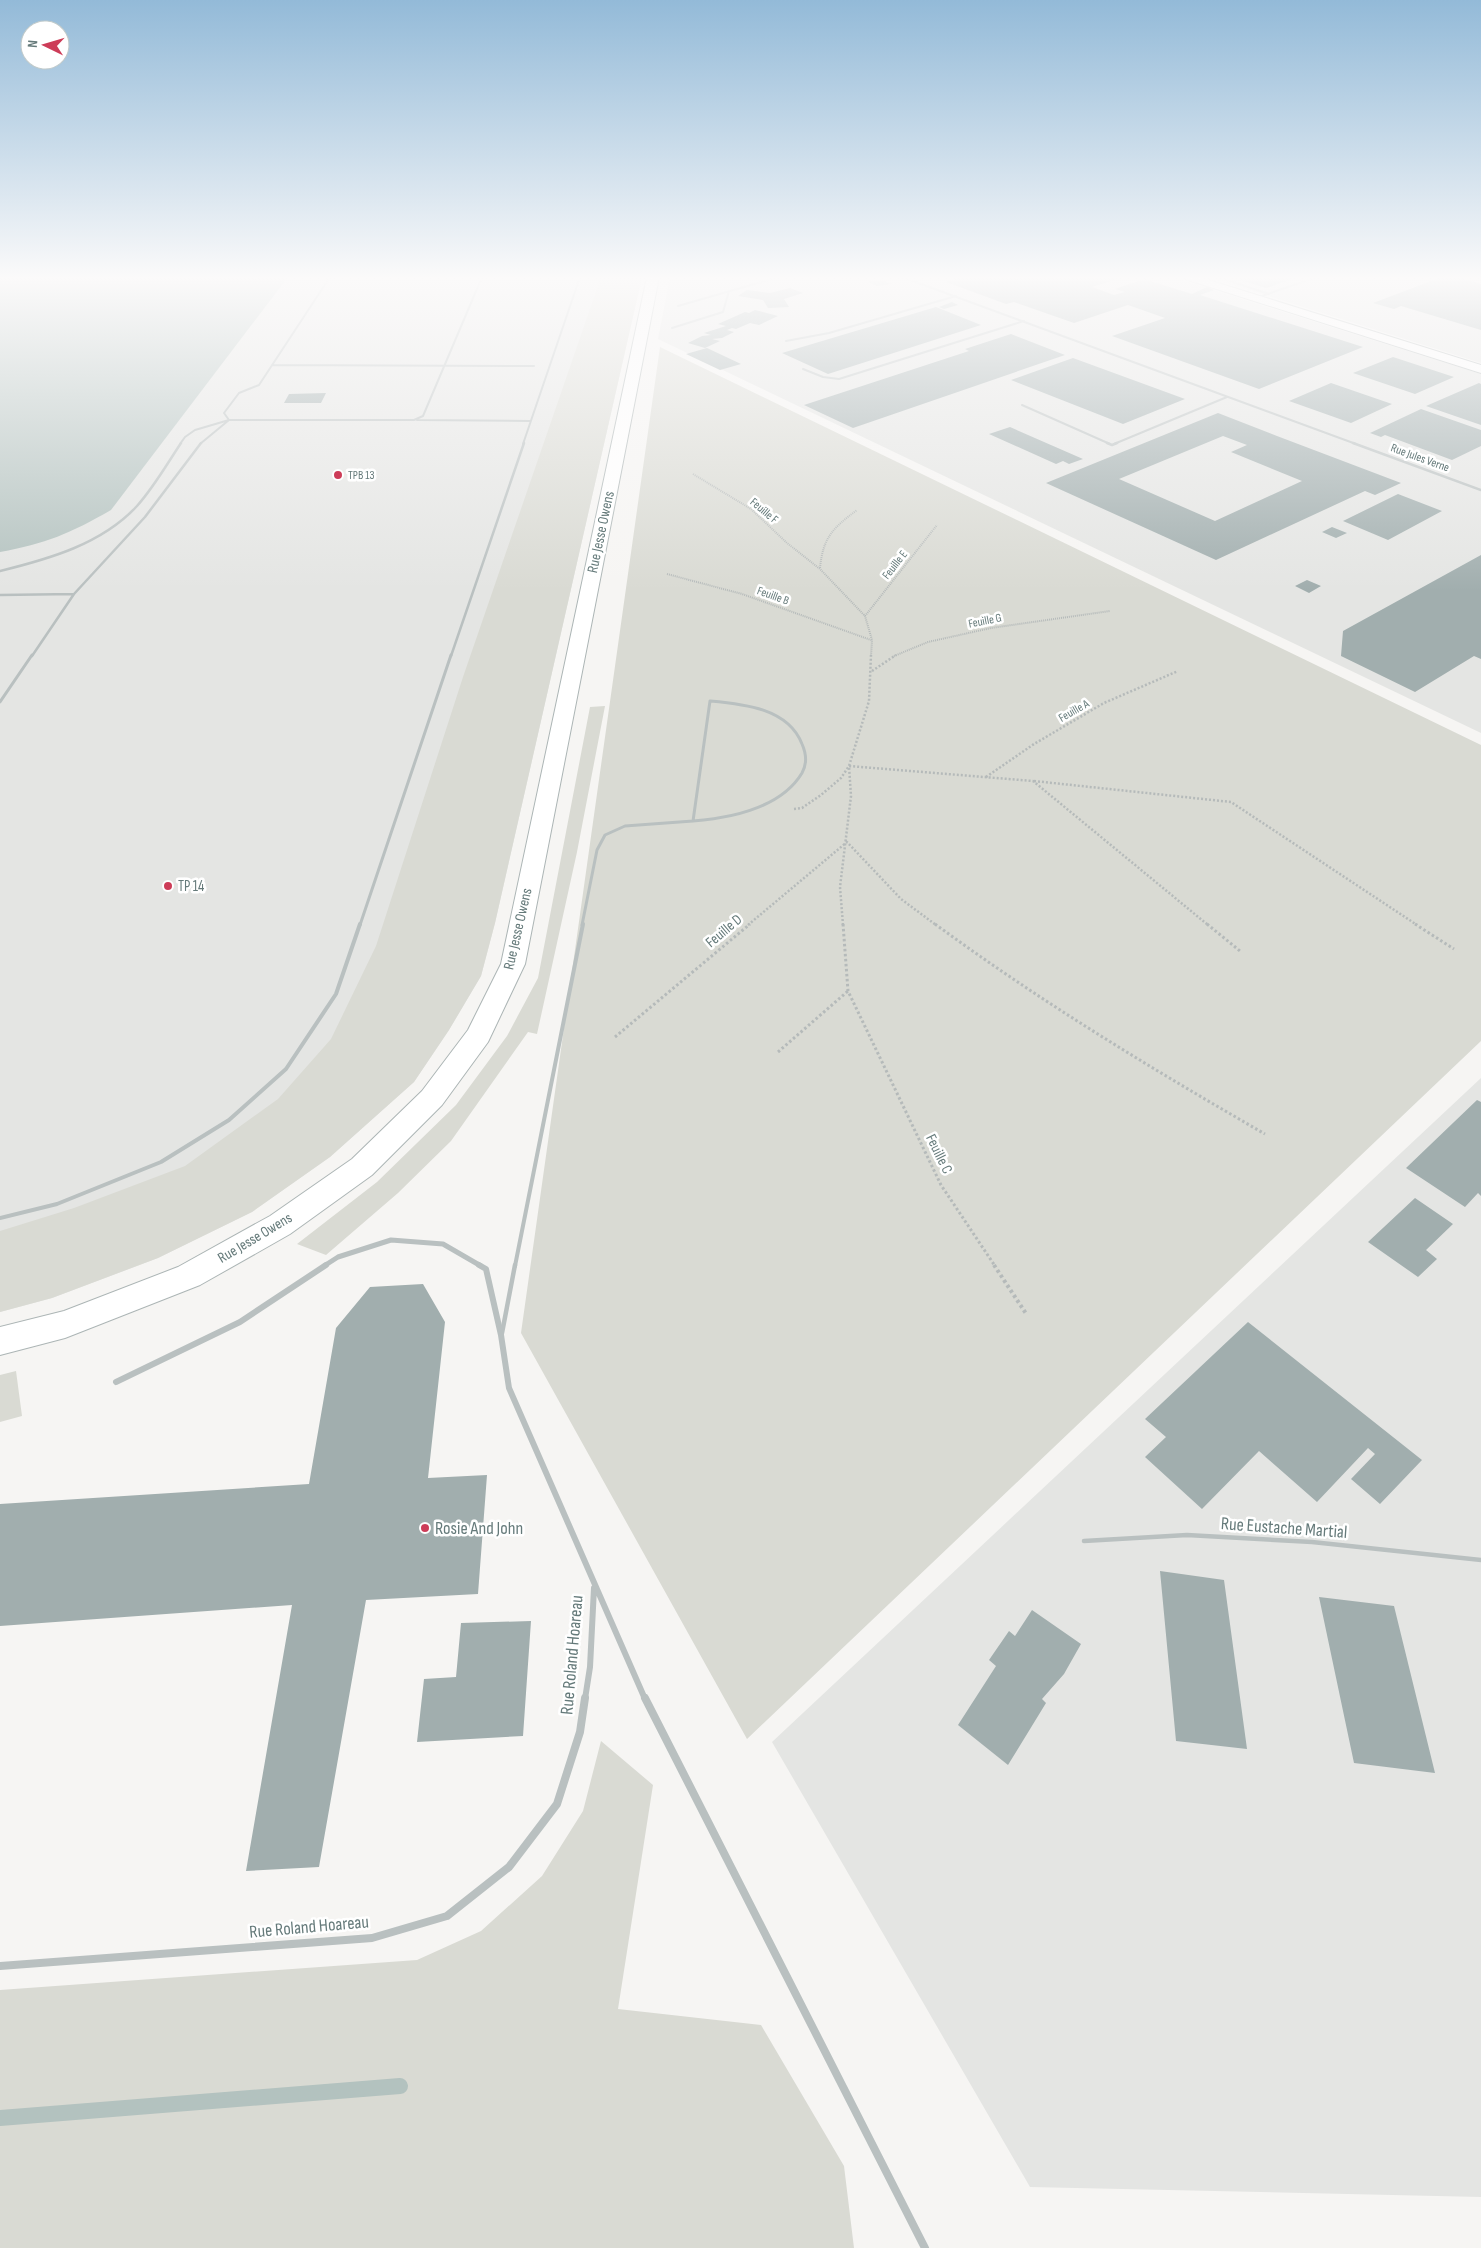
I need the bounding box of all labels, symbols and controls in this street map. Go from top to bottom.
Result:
north arrow [20,20,70,70]
text: N [24,39,41,48]
street label: Rue Jules Verne [1389,440,1452,476]
place label: TPB 13 [348,468,374,483]
marker: TPB 13 [332,469,344,481]
street label: Rue Jesse Owens [583,489,619,575]
street label: Feuille F [747,495,781,527]
street label: Feuille E [879,547,911,582]
street label: Feuille B [755,583,791,609]
street label: Feuille G [967,610,1003,632]
street label: Feuille A [1056,696,1093,726]
place label: TP 14 [178,877,204,896]
marker: TP 14 [162,880,174,892]
street label: Rue Jesse Owens [499,886,537,972]
street label: Feuille D [702,910,746,952]
street label: Feuille C [921,1131,957,1177]
street label: Rue Jesse Owens [214,1208,296,1268]
street label: Rue Eustache Martial [1220,1513,1348,1543]
place label: Rosie And John [435,1518,523,1539]
marker: Rosie And John [419,1522,431,1534]
street label: Rue Roland Hoareau [556,1594,588,1716]
street label: Rue Roland Hoareau [248,1911,370,1943]

